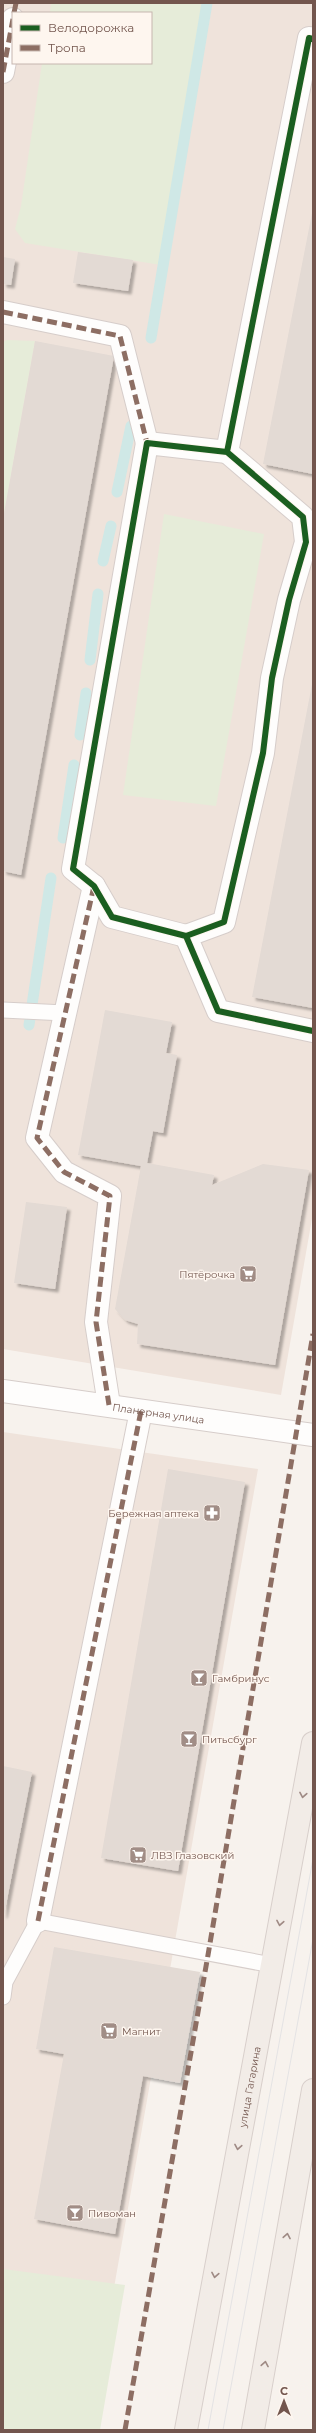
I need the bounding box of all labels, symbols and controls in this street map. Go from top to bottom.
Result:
legend [12,12,152,64]
text: Велодорожка [48,20,134,35]
text: Тропа [48,40,86,55]
supermarket icon: Пятёрочка [238,1264,258,1284]
place label: Пятёрочка [179,1268,235,1281]
street label: Планерная улица [112,1400,205,1426]
pharmacy icon: Бережная аптека [202,1503,222,1523]
place label: Бережная аптека [108,1507,199,1520]
bar icon: Гамбринус [189,1668,209,1688]
place label: Гамбринус [212,1672,270,1685]
bar icon: Питьсбург [179,1729,199,1749]
place label: Питьсбург [202,1733,257,1746]
one-way arrow [300,1792,308,1799]
supermarket icon: ЛВЗ Глазовский [128,1845,148,1865]
place label: ЛВЗ Глазовский [151,1849,234,1862]
one-way arrow [276,1920,284,1926]
supermarket icon: Магнит [99,2021,119,2041]
place label: Магнит [122,2025,161,2038]
street label: улица Гагарина [235,2045,263,2129]
one-way arrow [235,2144,243,2151]
bar icon: Пивоман [65,2203,85,2223]
place label: Пивоман [88,2207,136,2220]
one-way arrow [282,2233,291,2239]
one-way arrow [211,2272,219,2278]
one-way arrow [260,2361,268,2367]
north arrow [264,2381,304,2421]
text: С [280,2384,288,2398]

